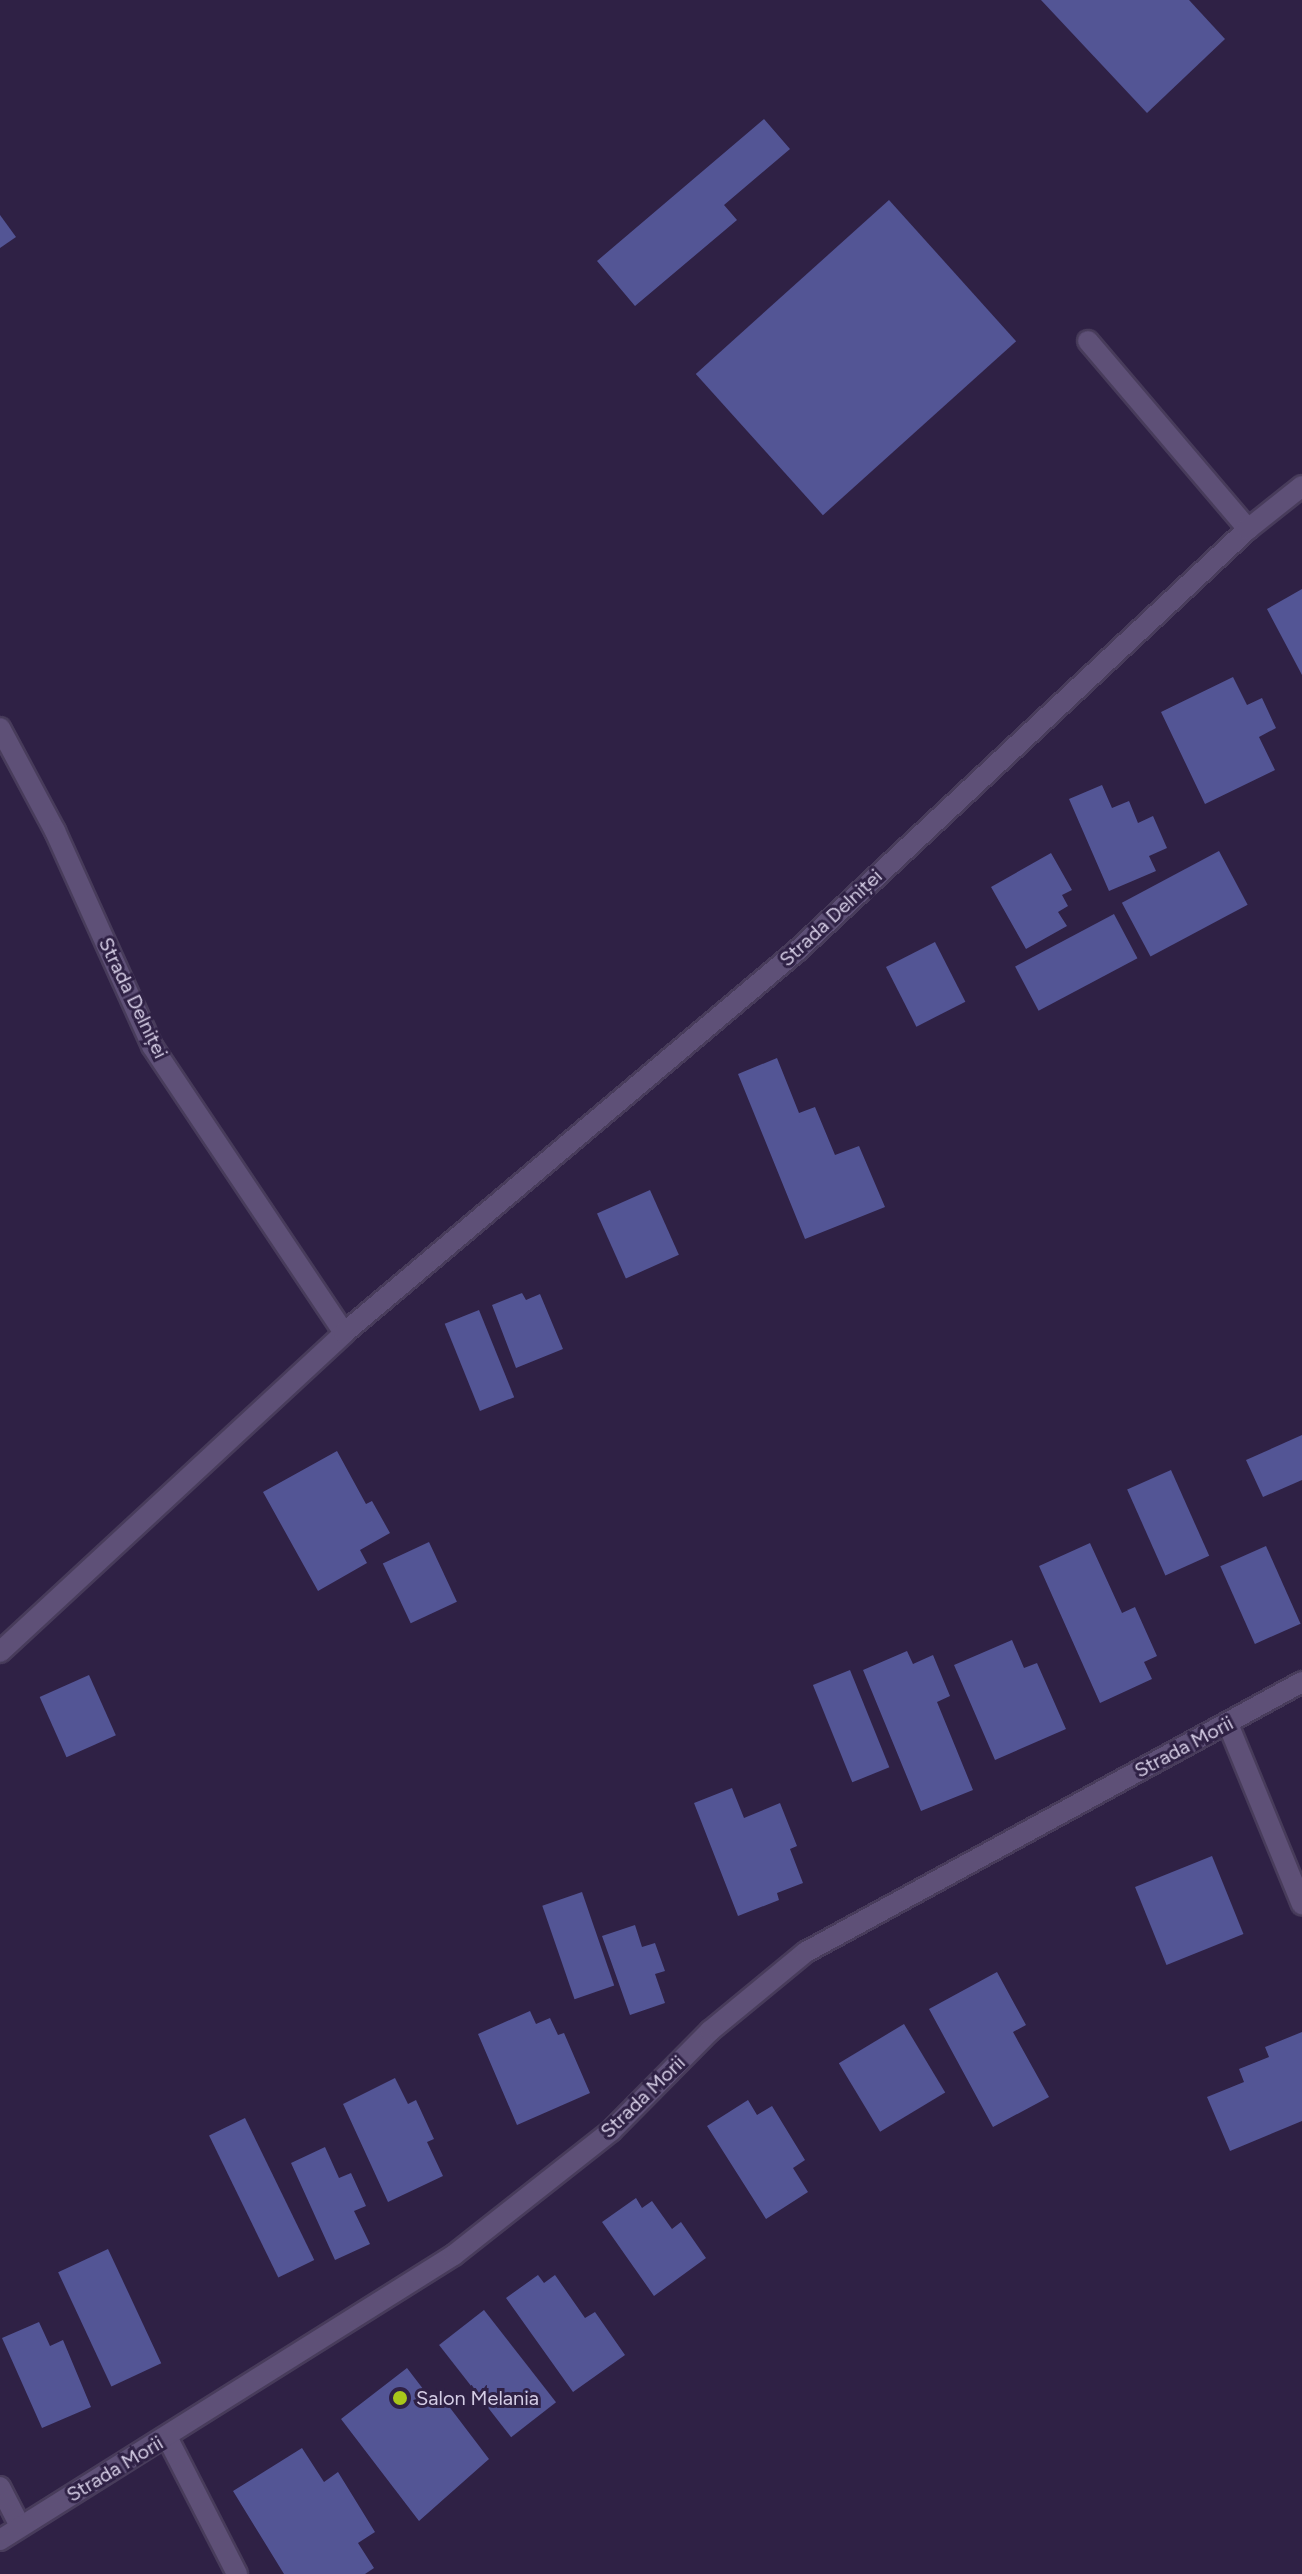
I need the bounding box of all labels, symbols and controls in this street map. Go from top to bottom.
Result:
street label: Strada Delniței [775,864,887,972]
street label: Strada Delniței [93,934,173,1062]
street label: Strada Morii [1131,1711,1237,1783]
street label: Strada Morii [596,2051,690,2143]
place label: Salon Melania [416,2386,539,2410]
marker: Salon Melania [391,2389,409,2407]
street label: Strada Morii [62,2431,168,2507]

